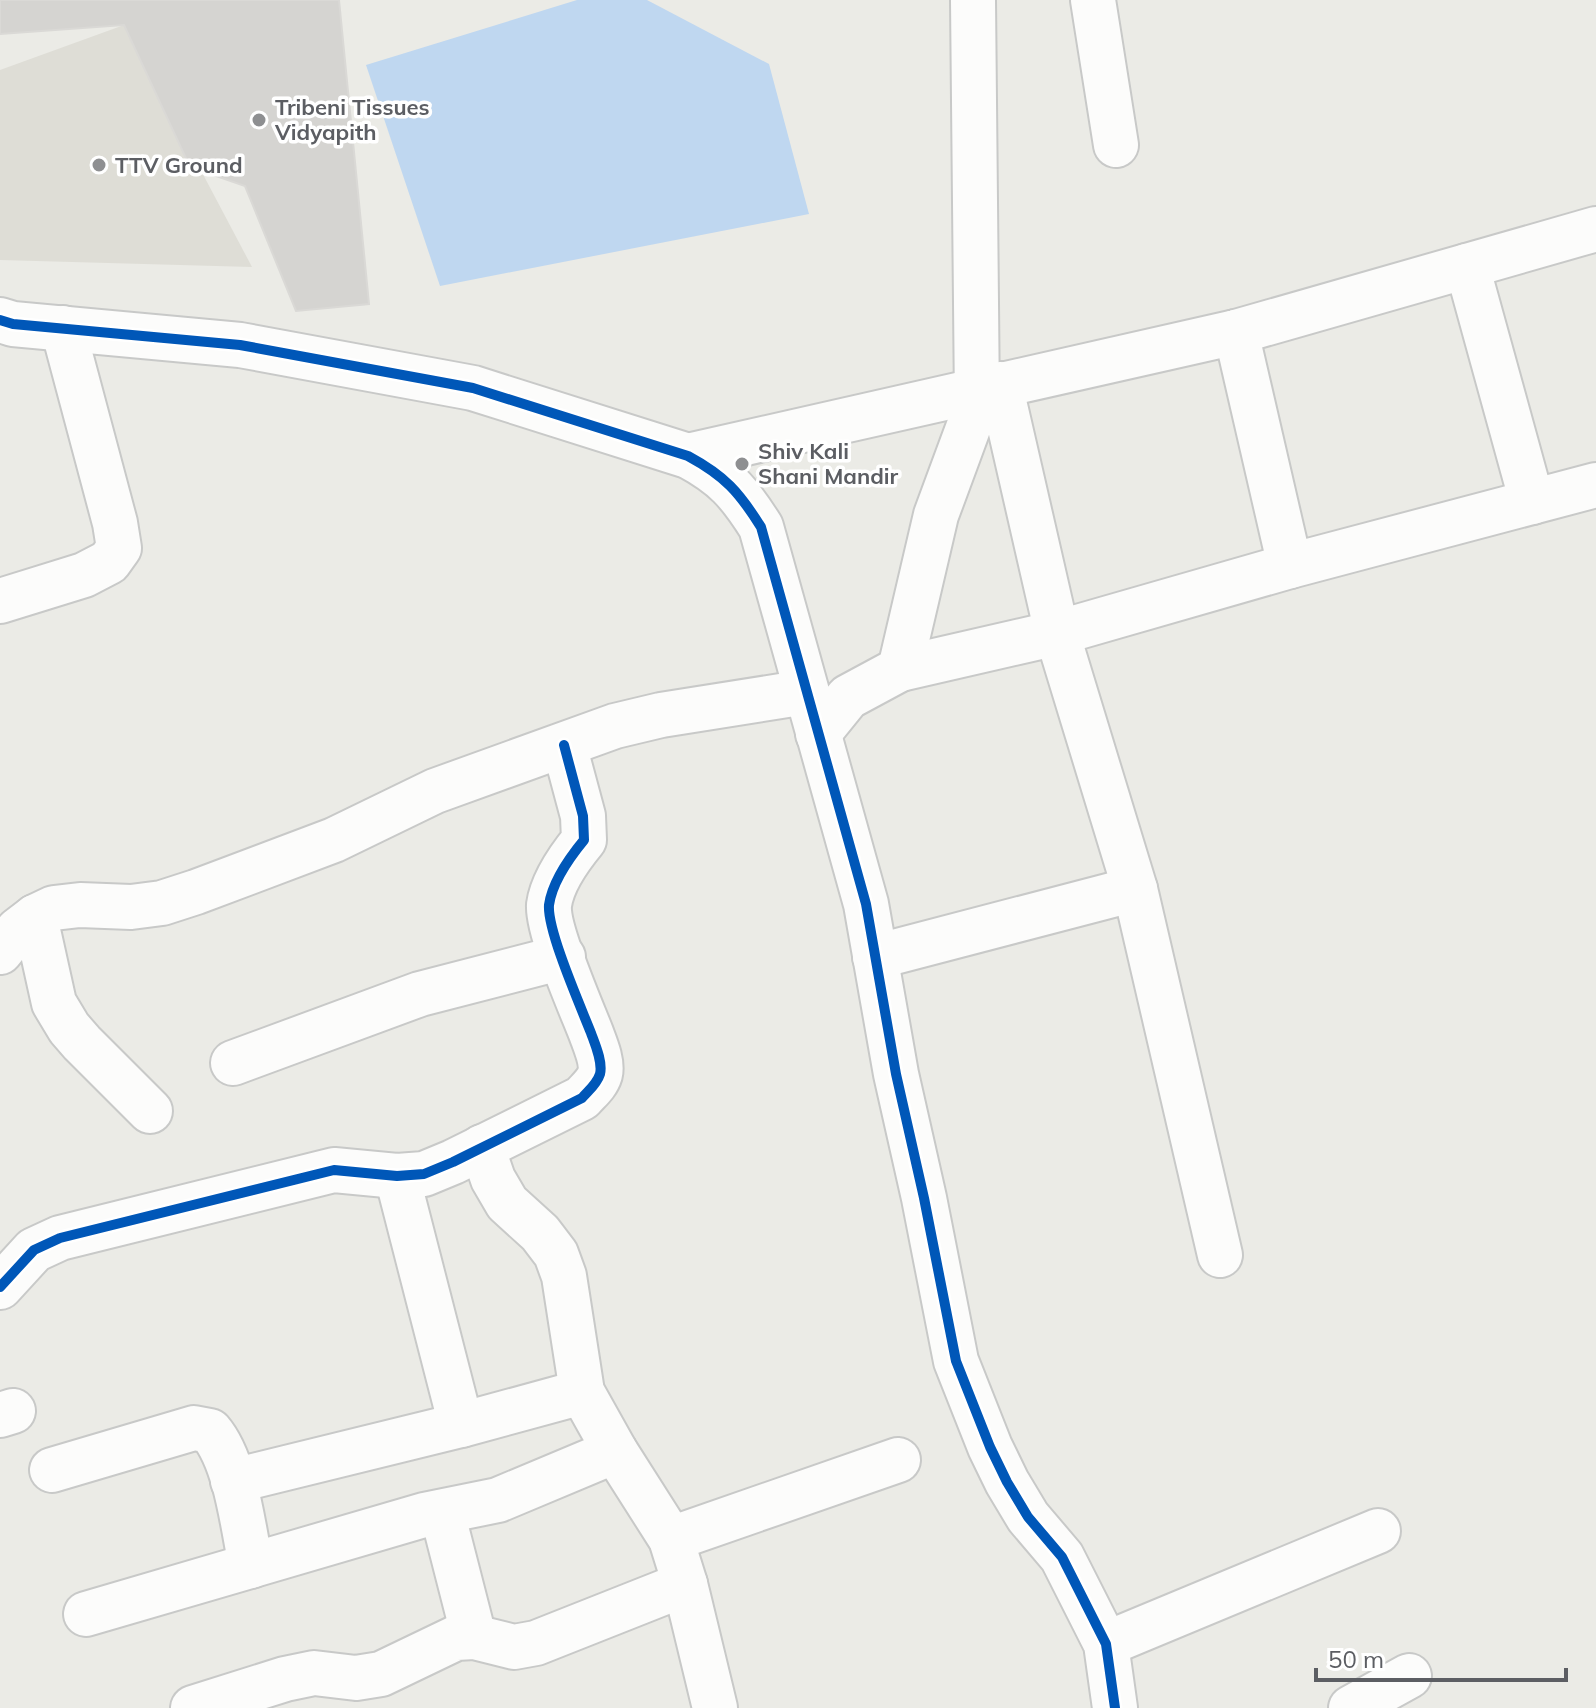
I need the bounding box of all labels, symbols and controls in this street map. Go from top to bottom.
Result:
place label: Tribeni Tissues Vidyapith [274,93,430,146]
marker: Tribeni Tissues Vidyapith [250,111,268,129]
place label: TTV Ground [115,151,243,179]
marker: TTV Ground [90,156,108,174]
place label: Shiv Kali Shani Mandir [758,437,899,490]
marker: Shiv Kali Shani Mandir [733,455,751,473]
scale bar [1316,1632,1566,1682]
text: 50 m [1328,1644,1384,1674]

